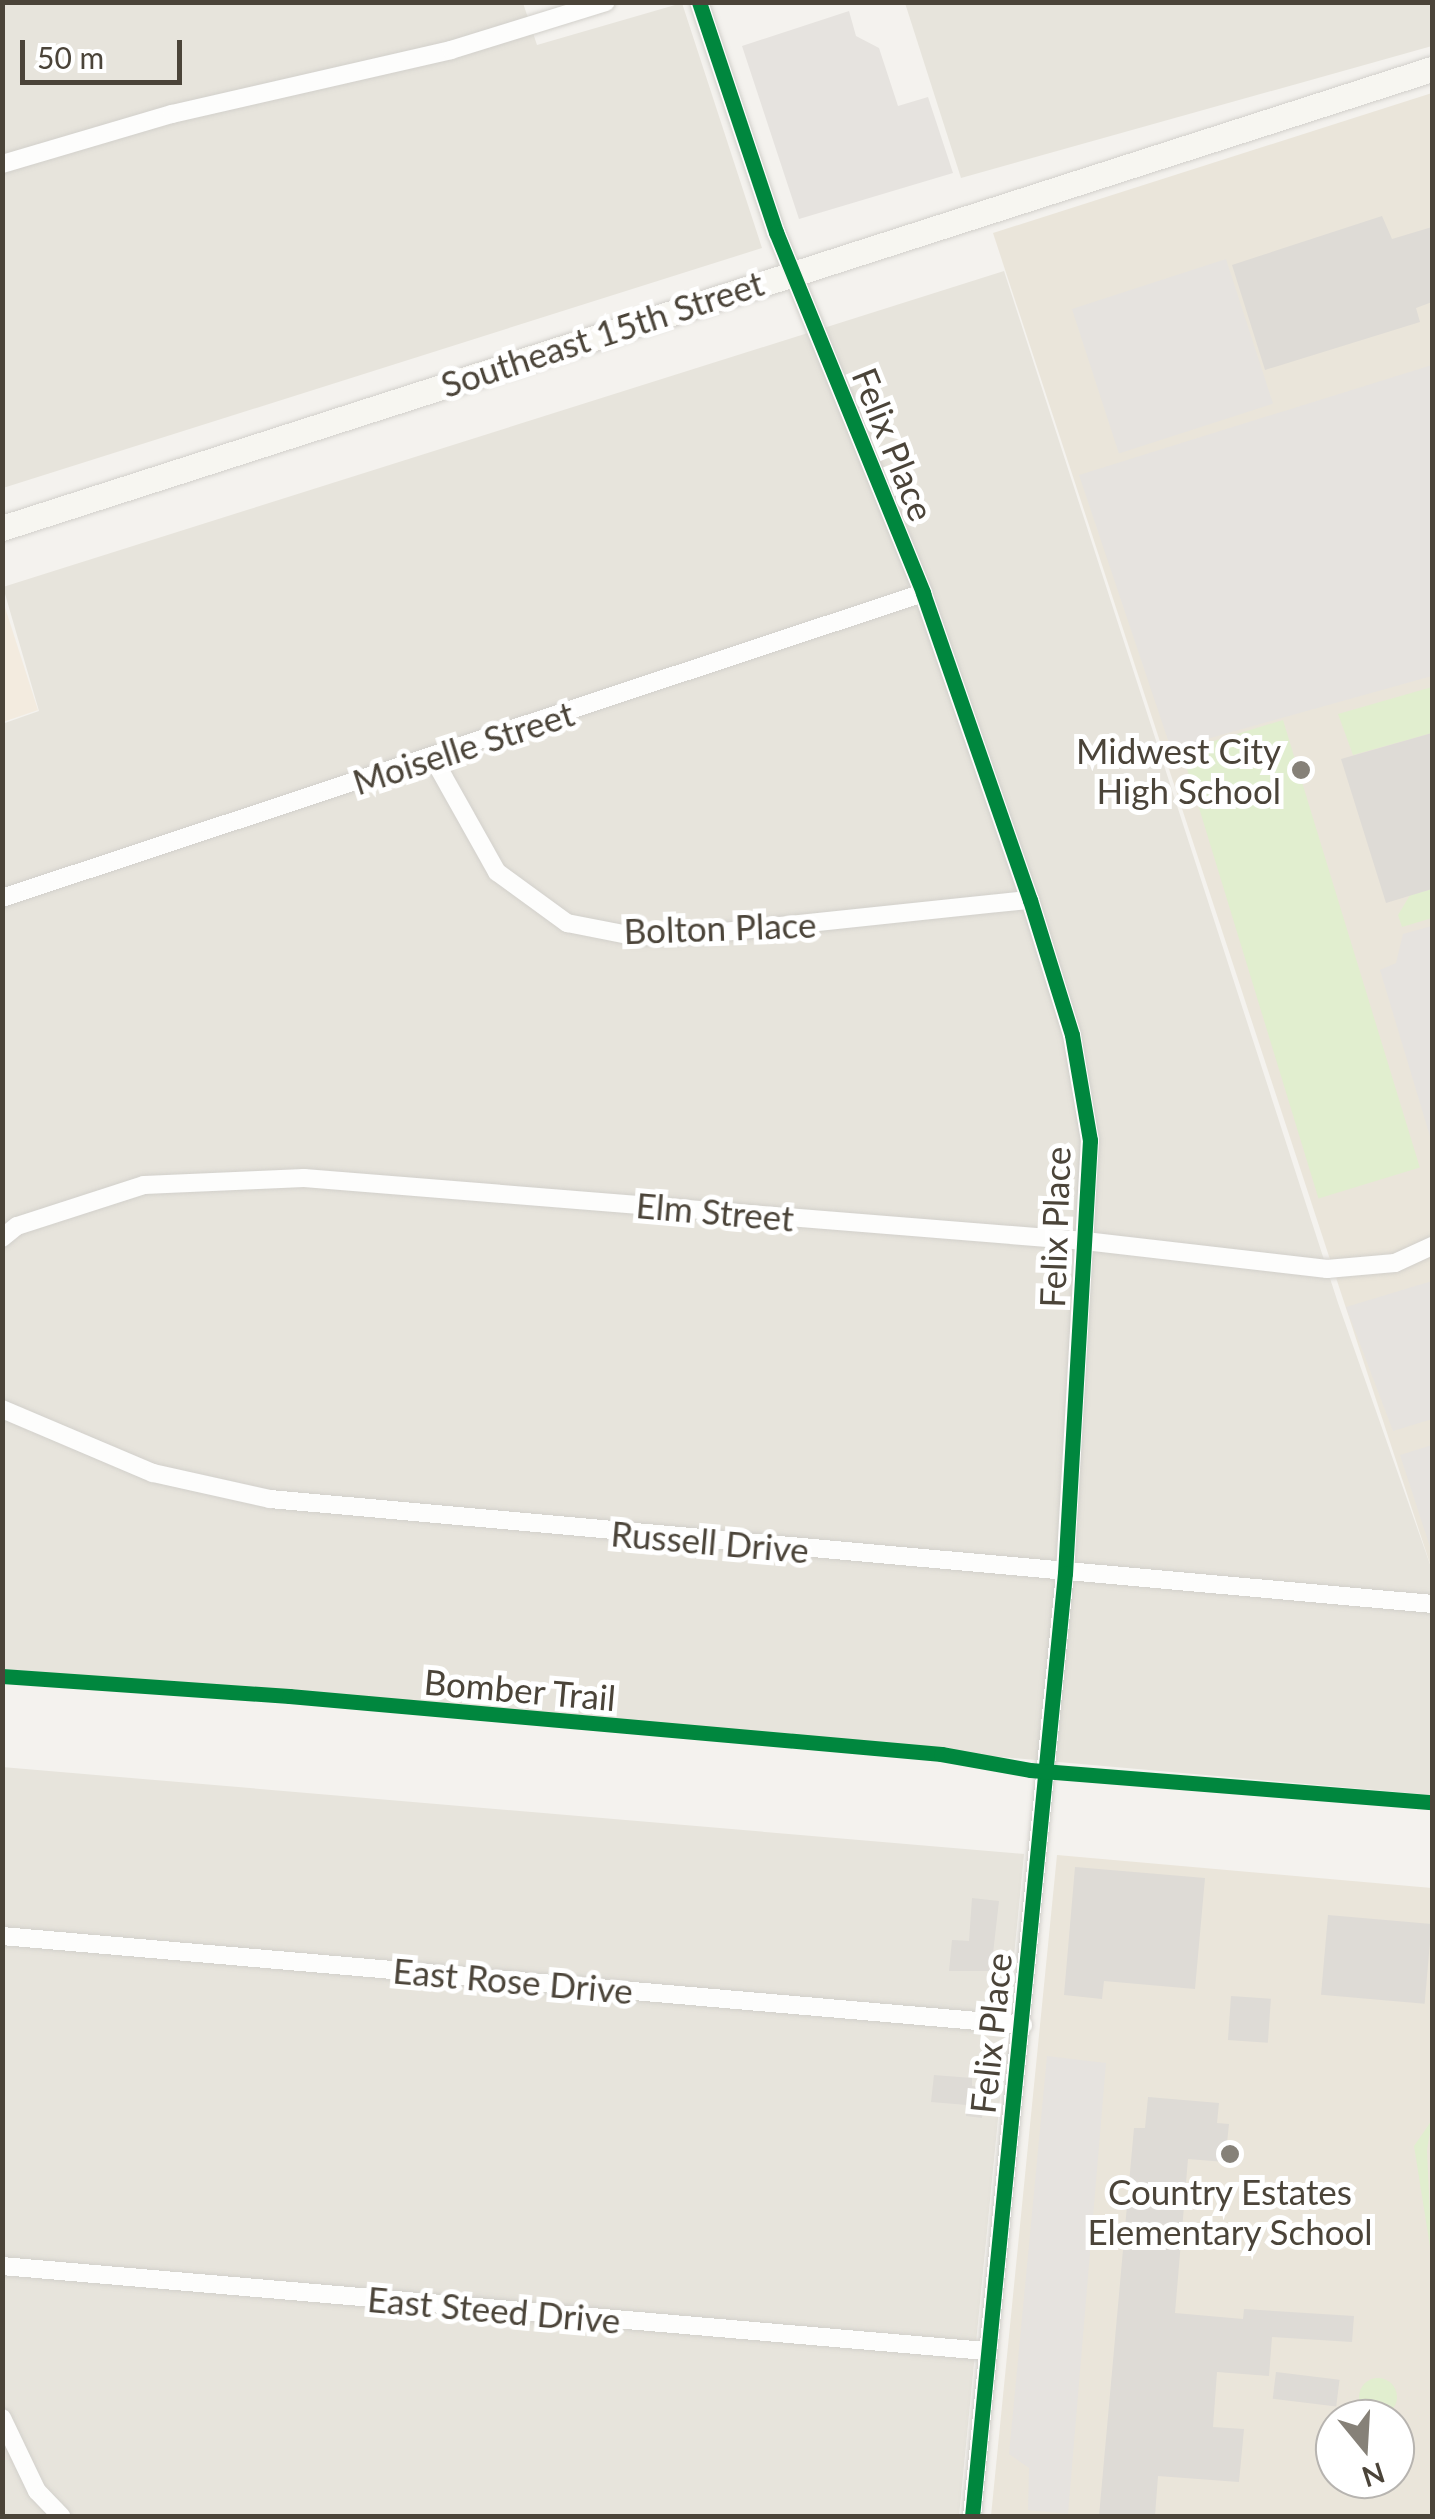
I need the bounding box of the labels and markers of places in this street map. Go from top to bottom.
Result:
place label: Midwest City High School [1076,729,1281,811]
marker: Midwest City High School [1290,759,1312,781]
marker: Country Estates Elementary School [1219,2143,1241,2165]
place label: Country Estates Elementary School [1087,2170,1373,2252]

